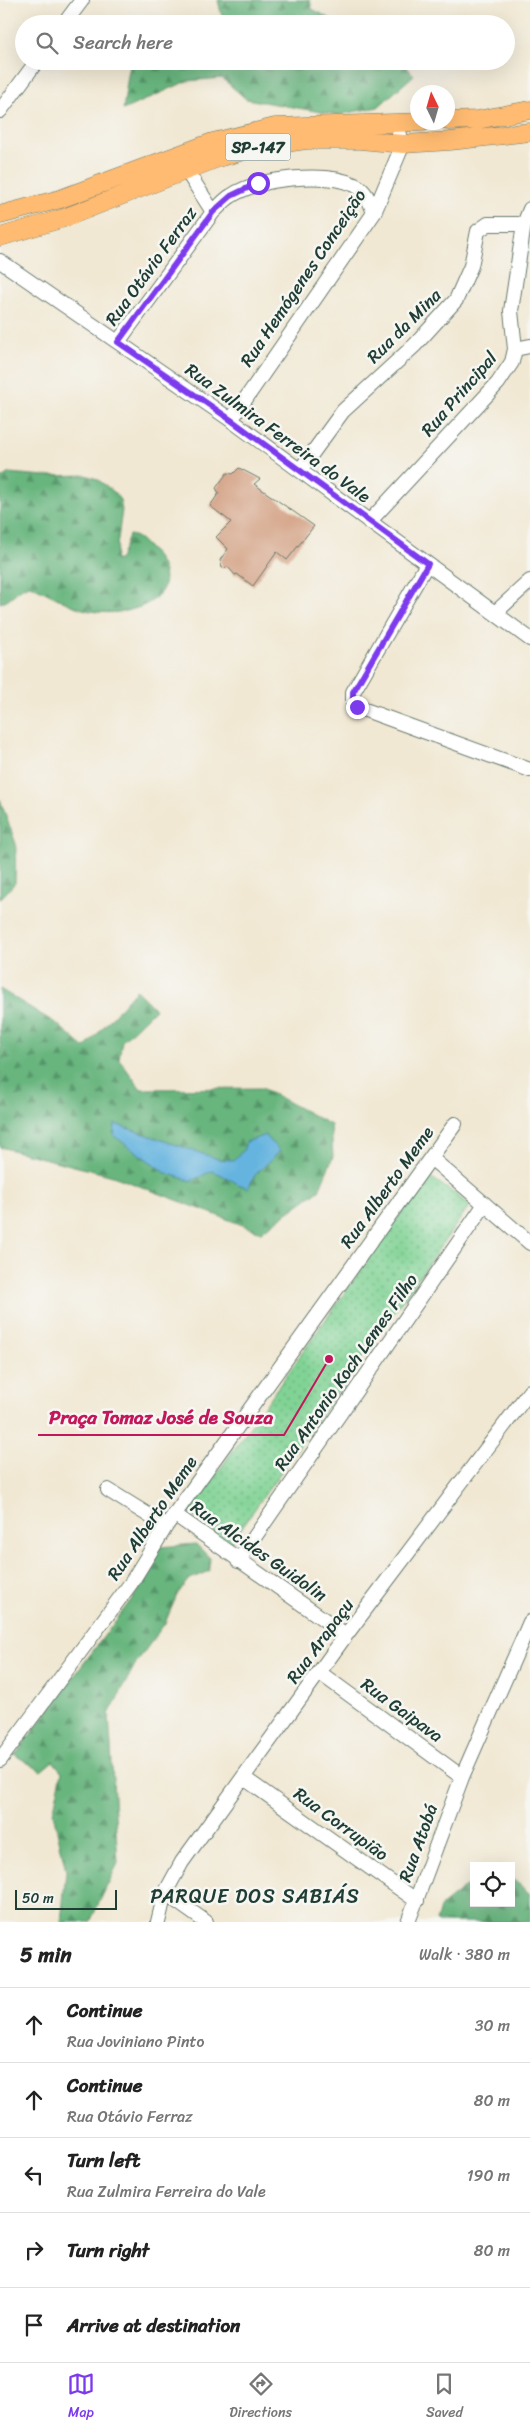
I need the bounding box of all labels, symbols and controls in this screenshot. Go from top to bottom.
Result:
search box [15,15,515,70]
text: Search here [73,26,173,59]
icon: search [33,29,61,57]
north arrow [410,85,455,130]
road number: SP-147 [226,134,290,160]
route start [247,172,270,195]
street label: Rua Hemógenes Conceição [231,182,375,374]
street label: Rua Otávio Ferraz [96,199,206,333]
street label: Rua da Mina [359,280,450,371]
street label: Rua Principal [413,343,506,444]
street label: Rua Zulmira Ferreira do Vale [178,354,378,512]
route end [346,696,369,719]
street label: Rua Alberto Meme [331,1119,443,1255]
street label: Rua Antonio Koch Lemes Filho [265,1267,427,1477]
callout: Praça Tomaz José de Souza [38,1401,284,1435]
text: Praça Tomaz José de Souza [49,1401,274,1434]
street label: Rua Alberto Meme [98,1449,206,1587]
street label: Rua Alcides Guidolin [184,1492,334,1610]
street label: Rua Arapaçu [278,1591,362,1691]
street label: Rua Gaipava [354,1669,450,1751]
street label: Rua Corrupião [287,1778,395,1870]
street label: Rua Atobá [389,1799,447,1887]
map controls [470,1862,515,1907]
button: locate [470,1862,515,1907]
district label: PARQUE DOS SABIÁS [150,1879,360,1914]
text: 50 m [22,1886,54,1911]
scale bar [15,1887,118,1910]
text: 5 min [20,1936,72,1974]
text: Walk · 380 m [419,1940,510,1969]
text: Continue [67,1994,143,2027]
icon: ahead [20,2011,48,2039]
text: 30 m [475,2011,510,2040]
text: Rua Joviniano Pinto [67,2027,204,2056]
text: Continue [67,2069,143,2102]
icon: ahead [20,2086,48,2114]
text: 80 m [474,2086,510,2115]
text: Rua Otávio Ferraz [67,2102,193,2131]
text: Turn left [67,2144,140,2177]
icon: left [20,2161,48,2189]
text: 190 m [467,2161,510,2190]
text: Rua Zulmira Ferreira do Vale [67,2177,266,2206]
text: Turn right [67,2234,149,2267]
icon: right [20,2236,48,2264]
text: 80 m [474,2236,510,2265]
text: Arrive at destination [67,2309,240,2342]
icon: arrive [20,2311,48,2339]
tab: Map [67,2370,95,2425]
tab: Directions [229,2370,292,2425]
tab: Saved [426,2370,463,2425]

